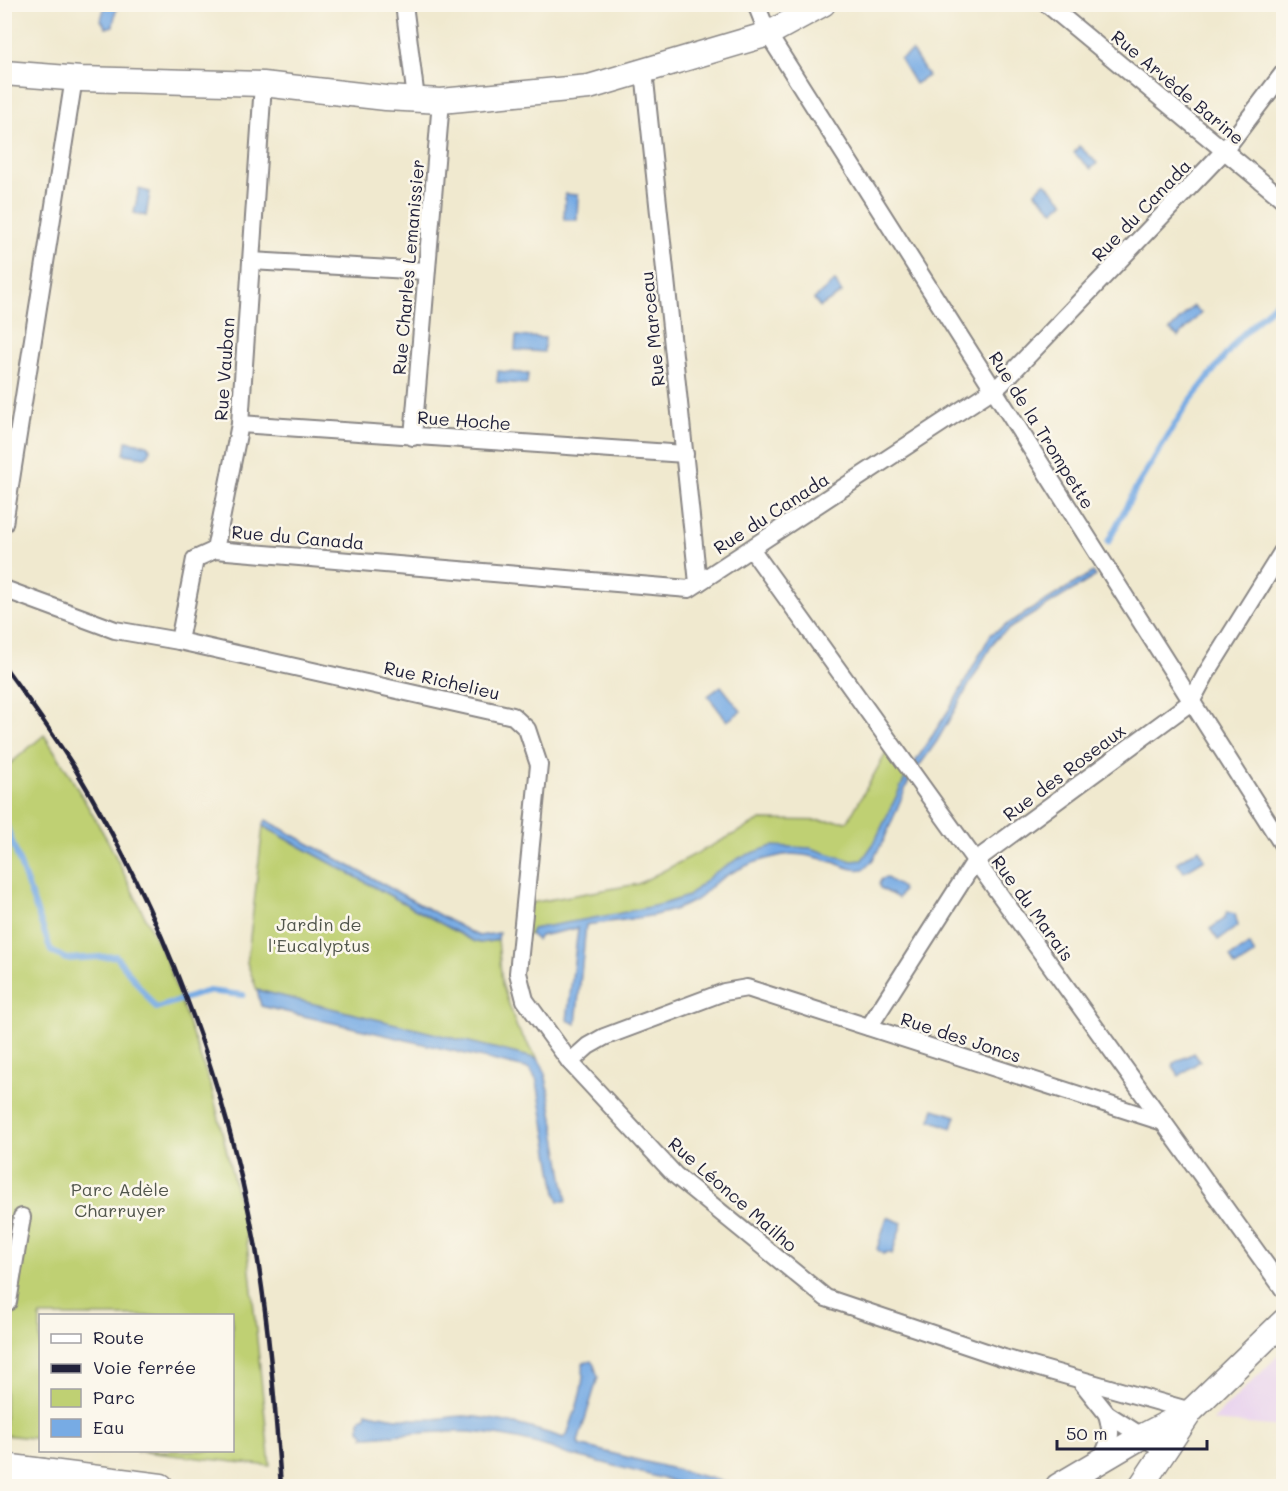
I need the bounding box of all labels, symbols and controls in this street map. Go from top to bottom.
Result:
street label: Rue Arvède Barine [1107,24,1249,150]
street label: Rue du Canada [1086,154,1196,266]
street label: Rue Charles Lemanissier [387,158,429,376]
street label: Rue Marceau [634,270,670,388]
street label: Rue Vauban [208,317,240,421]
street label: Rue de la Trompette [984,347,1100,513]
street label: Rue Hoche [416,405,512,435]
street label: Rue du Canada [709,467,833,559]
street label: Rue du Canada [231,519,365,555]
street label: Rue Richelieu [382,655,502,705]
street label: Rue des Roseaux [998,718,1130,826]
street label: Rue du Marais [986,850,1080,966]
park label: Jardin de l'Eucalyptus [268,912,370,957]
street label: Rue des Joncs [898,1006,1024,1068]
street label: Rue Léonce Mailho [663,1131,803,1257]
park label: Parc Adèle Charruyer [71,1177,169,1222]
legend [39,1314,234,1452]
text: Route [93,1325,144,1349]
text: Voie ferrée [93,1355,196,1379]
text: Parc [93,1385,135,1409]
scale bar [1057,1413,1207,1451]
text: Eau [93,1415,124,1439]
text: 50 m [1066,1421,1108,1445]

